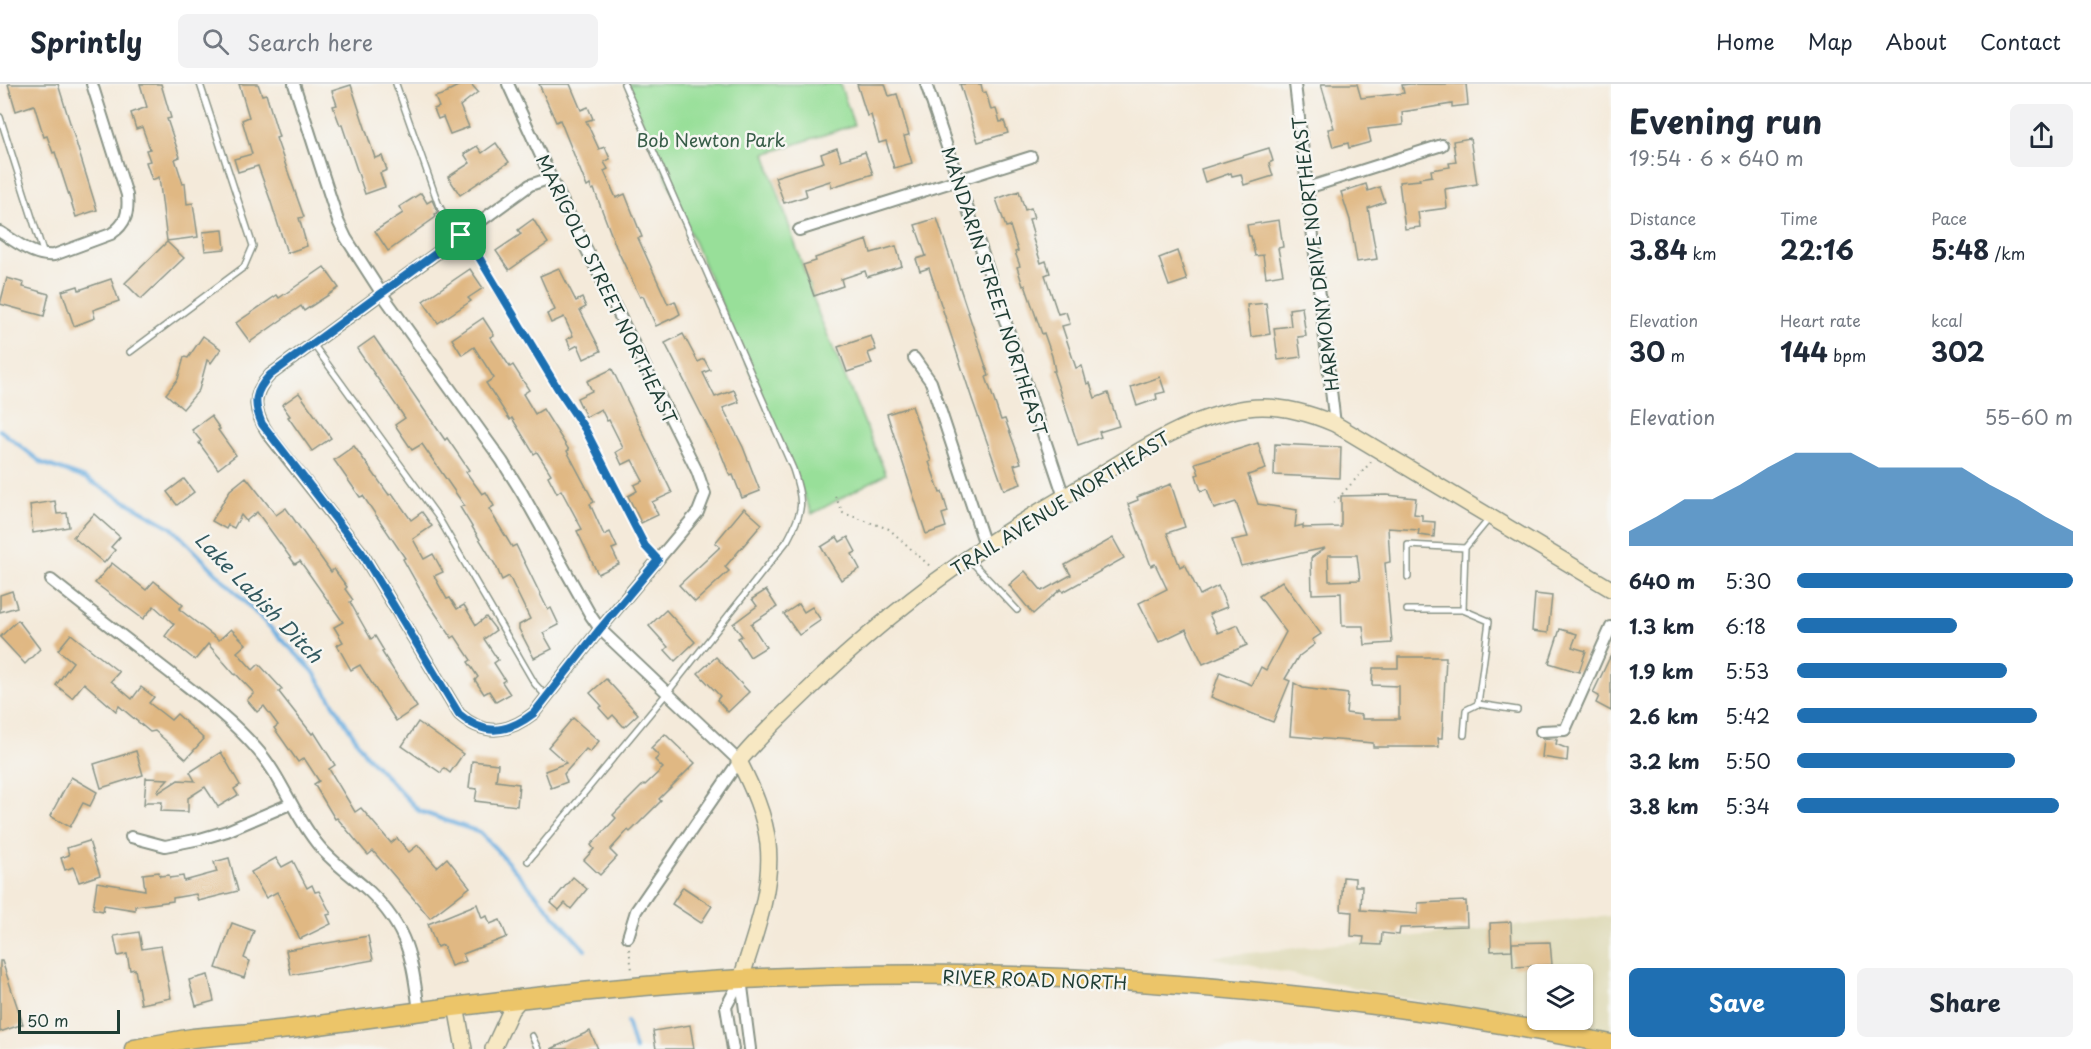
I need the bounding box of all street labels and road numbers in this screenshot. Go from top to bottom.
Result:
street label: HARMONY DRIVE NORTHEAST [1285,114,1345,393]
street label: MANDARIN STREET NORTHEAST [935,143,1055,440]
street label: MARIGOLD STREET NORTHEAST [530,150,685,429]
street label: TRAIL AVENUE NORTHEAST [945,424,1176,582]
street label: RIVER ROAD NORTH [942,962,1128,996]

